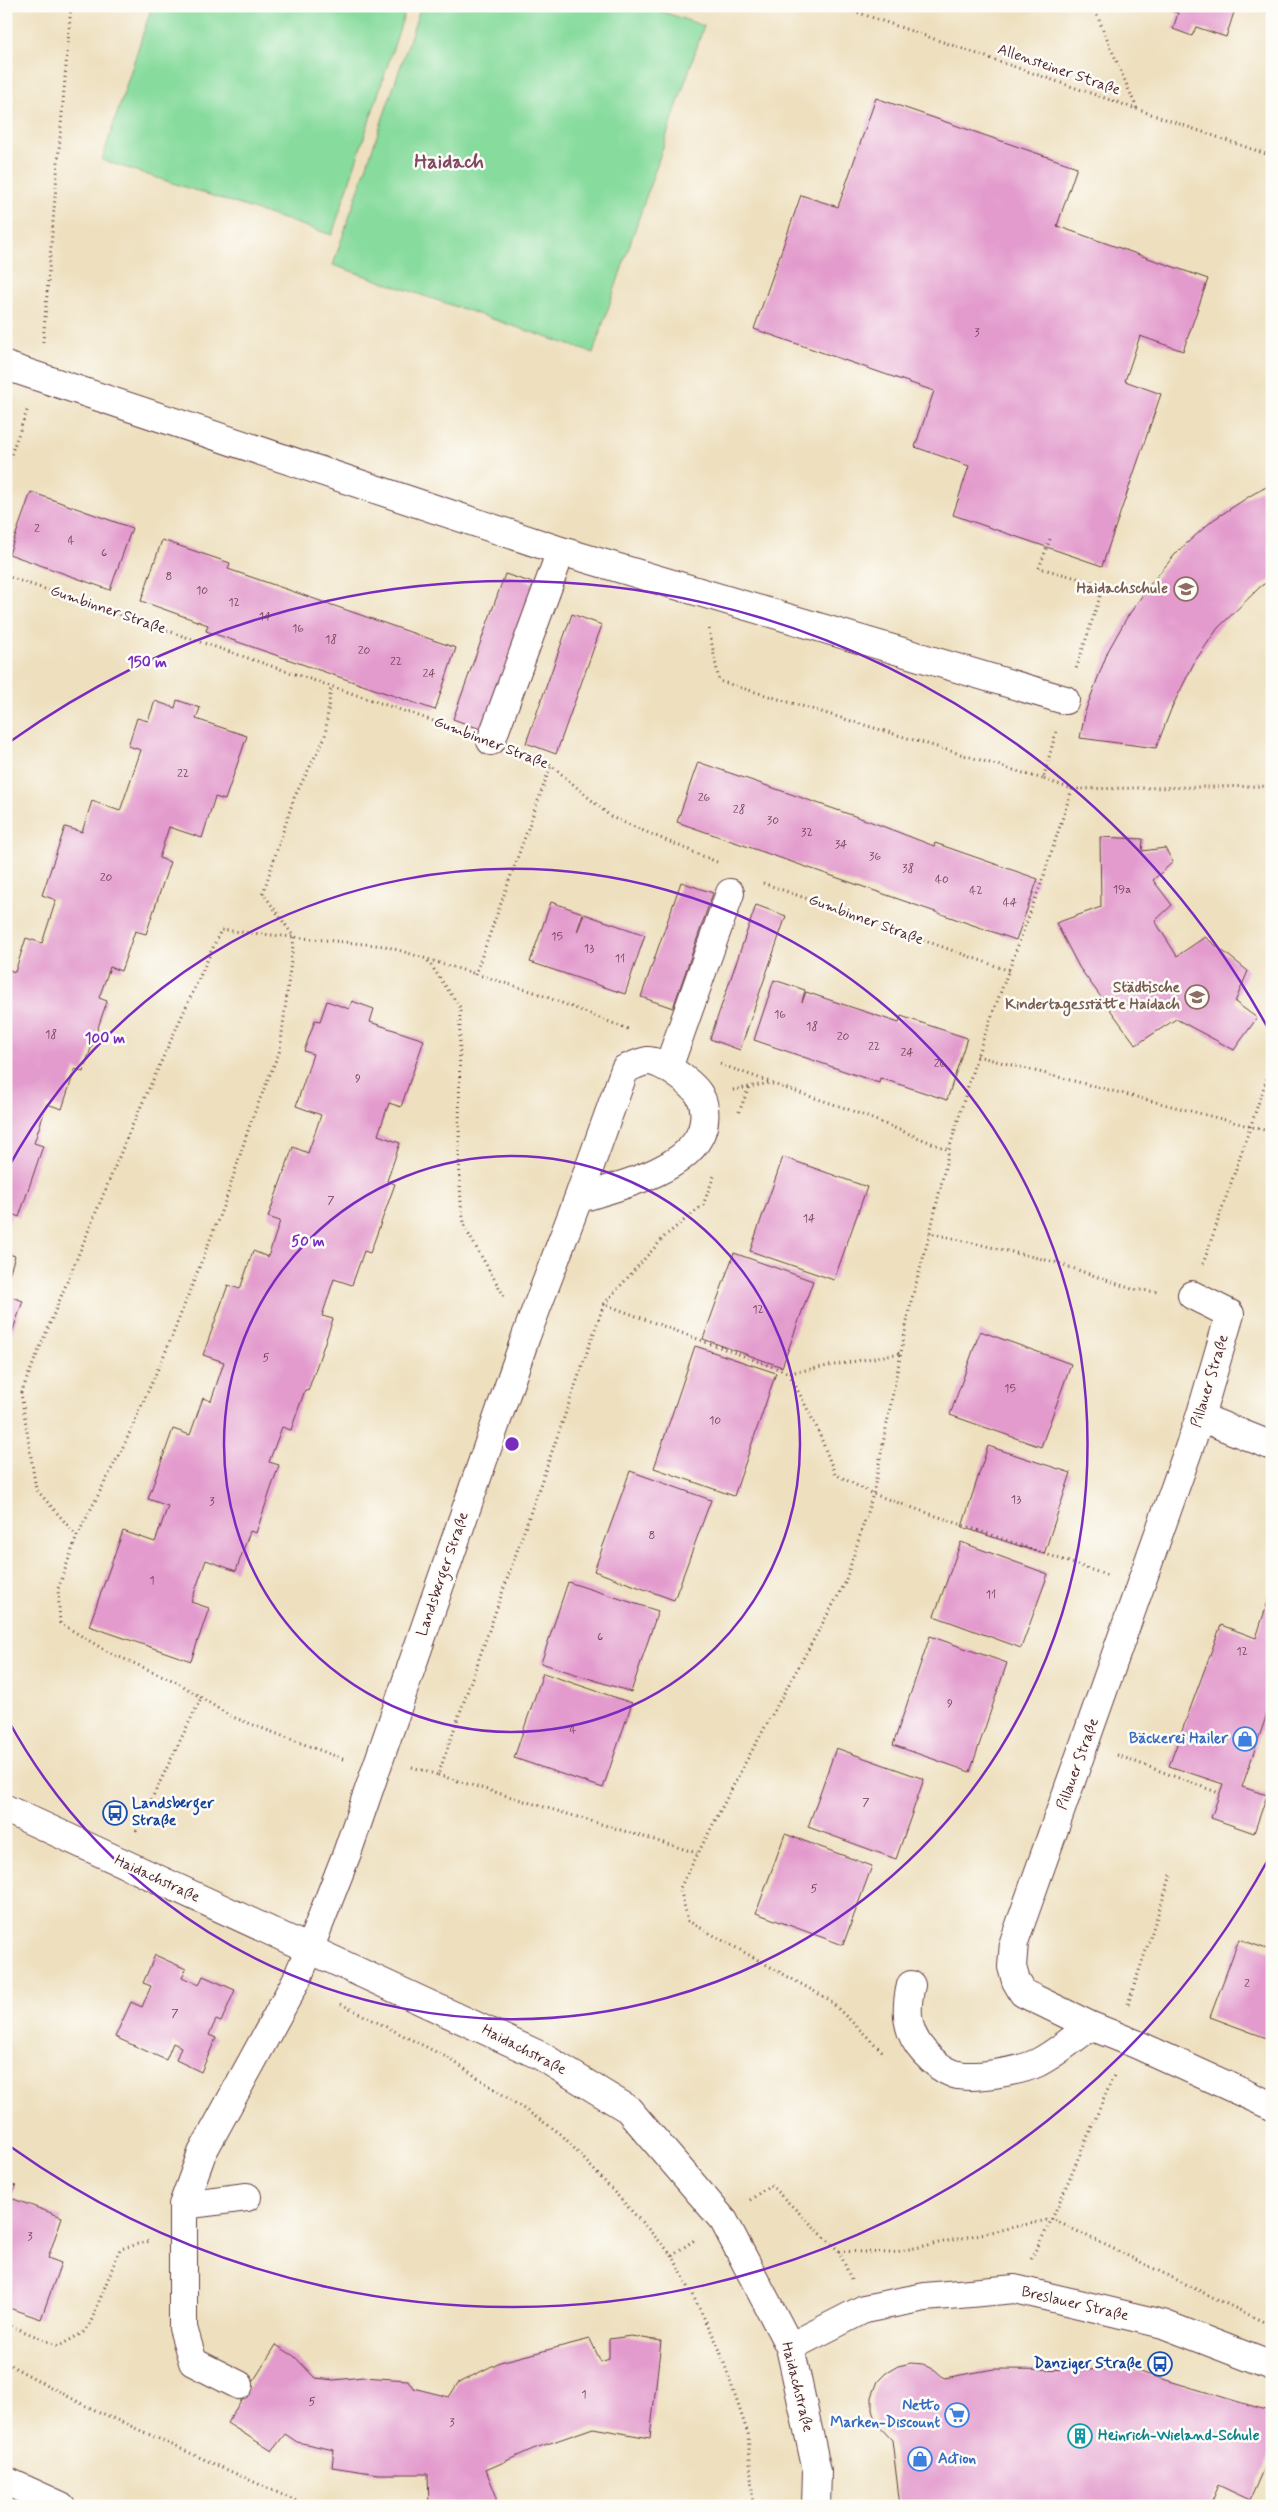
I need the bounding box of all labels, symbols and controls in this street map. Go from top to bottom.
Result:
street label: Allensteiner Straße [995,40,1123,100]
district label: Haidach [414,149,484,176]
house number: 3 [974,325,980,341]
house number: 2 [34,521,40,537]
house number: 4 [68,533,75,549]
house number: 6 [101,545,107,561]
house number: 8 [166,569,172,585]
school or university icon: Haidachschule [1173,576,1199,602]
place label: Haidachschule [1076,579,1168,599]
street label: Gumbinner Straße [48,581,168,639]
house number: 10 [196,583,208,599]
house number: 12 [228,595,240,611]
house number: 14 [259,609,271,625]
house number: 16 [292,621,304,637]
house number: 18 [325,632,337,648]
house number: 20 [358,643,371,659]
text: 150 m [127,653,167,673]
house number: 22 [390,654,402,670]
house number: 24 [422,666,436,682]
street label: Gumbinner Straße [431,712,551,774]
house number: 22 [177,766,189,782]
house number: 26 [698,790,711,806]
house number: 28 [733,802,745,818]
house number: 30 [767,813,779,829]
house number: 32 [801,825,813,841]
house number: 34 [835,837,847,853]
house number: 36 [869,849,881,865]
house number: 38 [902,861,914,877]
house number: 20 [100,870,113,886]
house number: 40 [935,872,949,888]
house number: 19a [1113,882,1131,898]
house number: 42 [969,883,983,899]
street label: Gumbinner Straße [806,890,926,950]
house number: 44 [1003,895,1017,911]
house number: 15 [551,929,563,945]
house number: 13 [584,941,594,957]
house number: 11 [615,951,625,967]
place label: Städtische Kindertagesstätte Haidach [1005,978,1181,1017]
school or university icon: Städtische Kindertagesstätte Haidach [1184,984,1210,1010]
house number: 16 [774,1007,786,1023]
house number: 18 [806,1019,818,1035]
house number: 18 [45,1027,57,1043]
text: 100 m [85,1029,125,1049]
house number: 20 [837,1029,850,1045]
house number: 22 [868,1039,880,1055]
house number: 24 [900,1045,914,1061]
house number: 26 [934,1056,947,1072]
house number: 9 [355,1071,361,1087]
house number: 7 [327,1193,335,1209]
house number: 14 [803,1211,815,1227]
text: 50 m [291,1232,325,1252]
house number: 12 [752,1302,764,1318]
street label: Pillauer Straße [1186,1332,1234,1430]
house number: 5 [262,1350,270,1366]
house number: 15 [1004,1381,1016,1397]
house number: 10 [709,1413,721,1429]
centre of rings [503,1435,521,1453]
house number: 13 [1011,1492,1021,1508]
house number: 3 [209,1494,215,1510]
street label: Landsberger Straße [412,1509,475,1639]
house number: 8 [649,1528,655,1544]
house number: 1 [149,1573,155,1589]
house number: 11 [986,1587,996,1603]
house number: 6 [597,1629,603,1645]
house number: 12 [1236,1644,1248,1660]
house number: 9 [947,1696,953,1712]
street label: Pillauer Straße [1052,1715,1104,1813]
house number: 4 [570,1722,577,1738]
shop icon: Bäckerei Hailer [1232,1726,1258,1752]
place label: Bäckerei Hailer [1129,1729,1229,1749]
place label: Landsberger Straße [132,1794,215,1831]
house number: 7 [862,1795,870,1811]
bus stop icon: Landsberger Straße [102,1800,128,1826]
street label: Haidachstraße [111,1850,203,1908]
house number: 5 [810,1881,818,1897]
house number: 2 [1244,1976,1250,1992]
house number: 7 [171,2006,179,2022]
street label: Haidachstraße [478,2020,570,2080]
house number: 3 [27,2229,33,2245]
street label: Breslauer Straße [1019,2282,1131,2326]
street label: Haidachstraße [776,2340,818,2434]
bus stop icon: Danziger Straße [1147,2351,1173,2377]
place label: Danziger Straße [1034,2354,1143,2375]
house number: 1 [581,2387,587,2403]
house number: 5 [308,2394,316,2410]
place label: Netto Marken-Discount [830,2396,941,2433]
supermarket icon: Netto Marken-Discount [944,2402,970,2428]
house number: 3 [449,2415,455,2431]
building icon: Heinrich-Wieland-Schule [1067,2423,1093,2449]
place label: Heinrich-Wieland-Schule [1098,2426,1260,2446]
shop icon: Action [907,2446,933,2472]
place label: Action [938,2449,976,2469]

